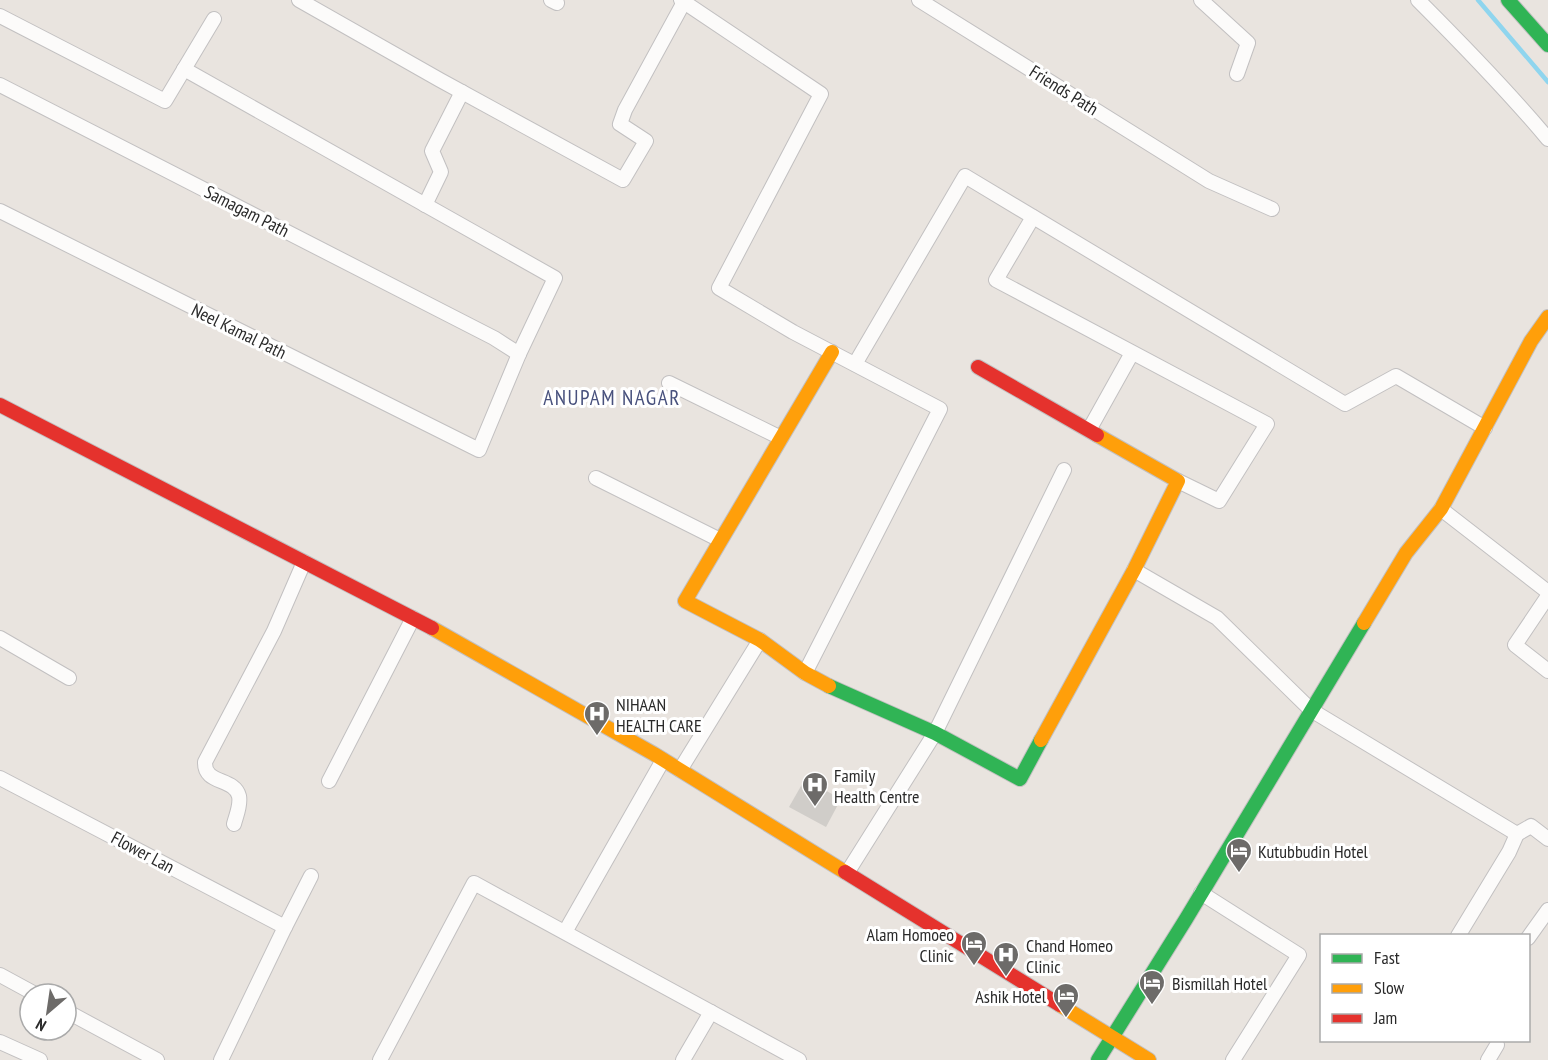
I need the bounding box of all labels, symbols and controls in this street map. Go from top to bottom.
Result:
street label: Friends Path [1025,60,1103,120]
street label: Samagam Path [201,180,293,242]
street label: Neel Kamal Path [188,298,290,364]
district label: ANUPAM NAGAR [543,384,681,411]
place label: NIHAAN HEALTH CARE [616,693,702,737]
hospital icon: NIHAAN HEALTH CARE [582,699,612,737]
place label: Family Health Centre [834,764,920,808]
hospital icon: Family Health Centre [800,770,830,808]
street label: Flower Lan [107,826,179,878]
hotel icon: Kutubbudin Hotel [1224,836,1254,874]
place label: Kutubbudin Hotel [1258,840,1369,863]
place label: Alam Homoeo Clinic [867,923,955,967]
hotel icon: Alam Homoeo Clinic [959,929,989,967]
place label: Chand Homeo Clinic [1026,934,1113,978]
legend [1320,934,1530,1042]
hospital icon: Chand Homeo Clinic [991,940,1021,978]
text: Fast [1374,946,1400,969]
hotel icon: Bismillah Hotel [1137,968,1167,1006]
place label: Bismillah Hotel [1172,972,1268,995]
text: Slow [1374,976,1405,999]
hotel icon: Ashik Hotel [1051,981,1081,1019]
north arrow [18,982,78,1042]
place label: Ashik Hotel [975,985,1047,1008]
text: Jam [1373,1006,1397,1029]
text: N [32,1014,49,1036]

